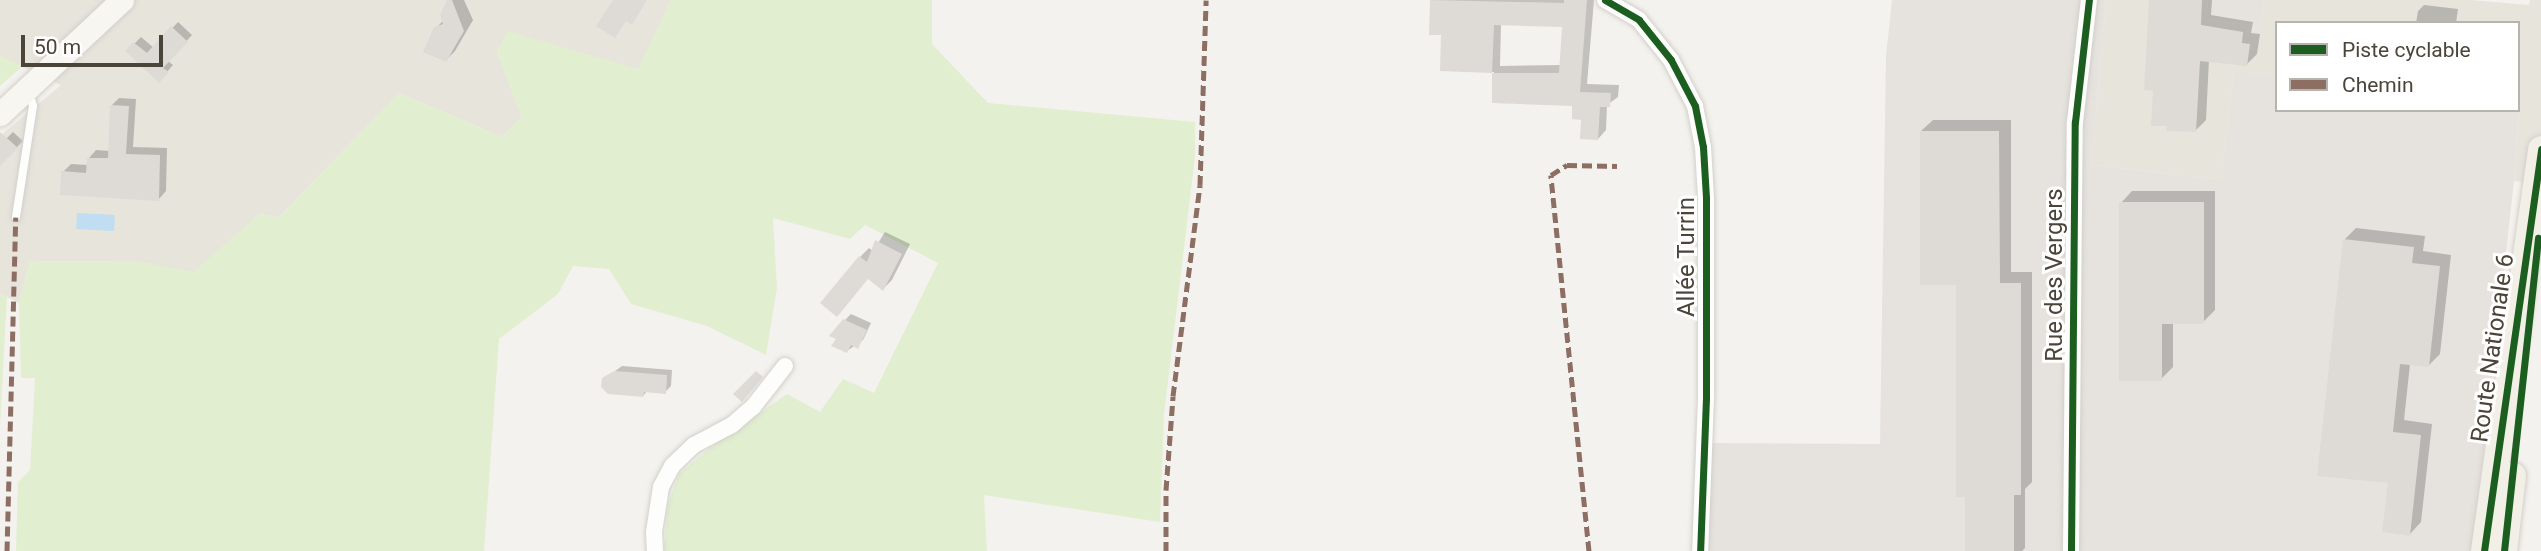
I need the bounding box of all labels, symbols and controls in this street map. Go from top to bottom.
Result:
scale bar [24,21,166,65]
legend [2275,21,2520,112]
text: 50 m [34,35,81,59]
text: Piste cyclable [2342,38,2471,62]
text: Chemin [2342,73,2414,97]
street label: Rue des Vergers [2041,188,2069,362]
street label: Allée Turrin [1673,197,1701,317]
street label: Route Nationale 6 [2466,252,2520,444]

